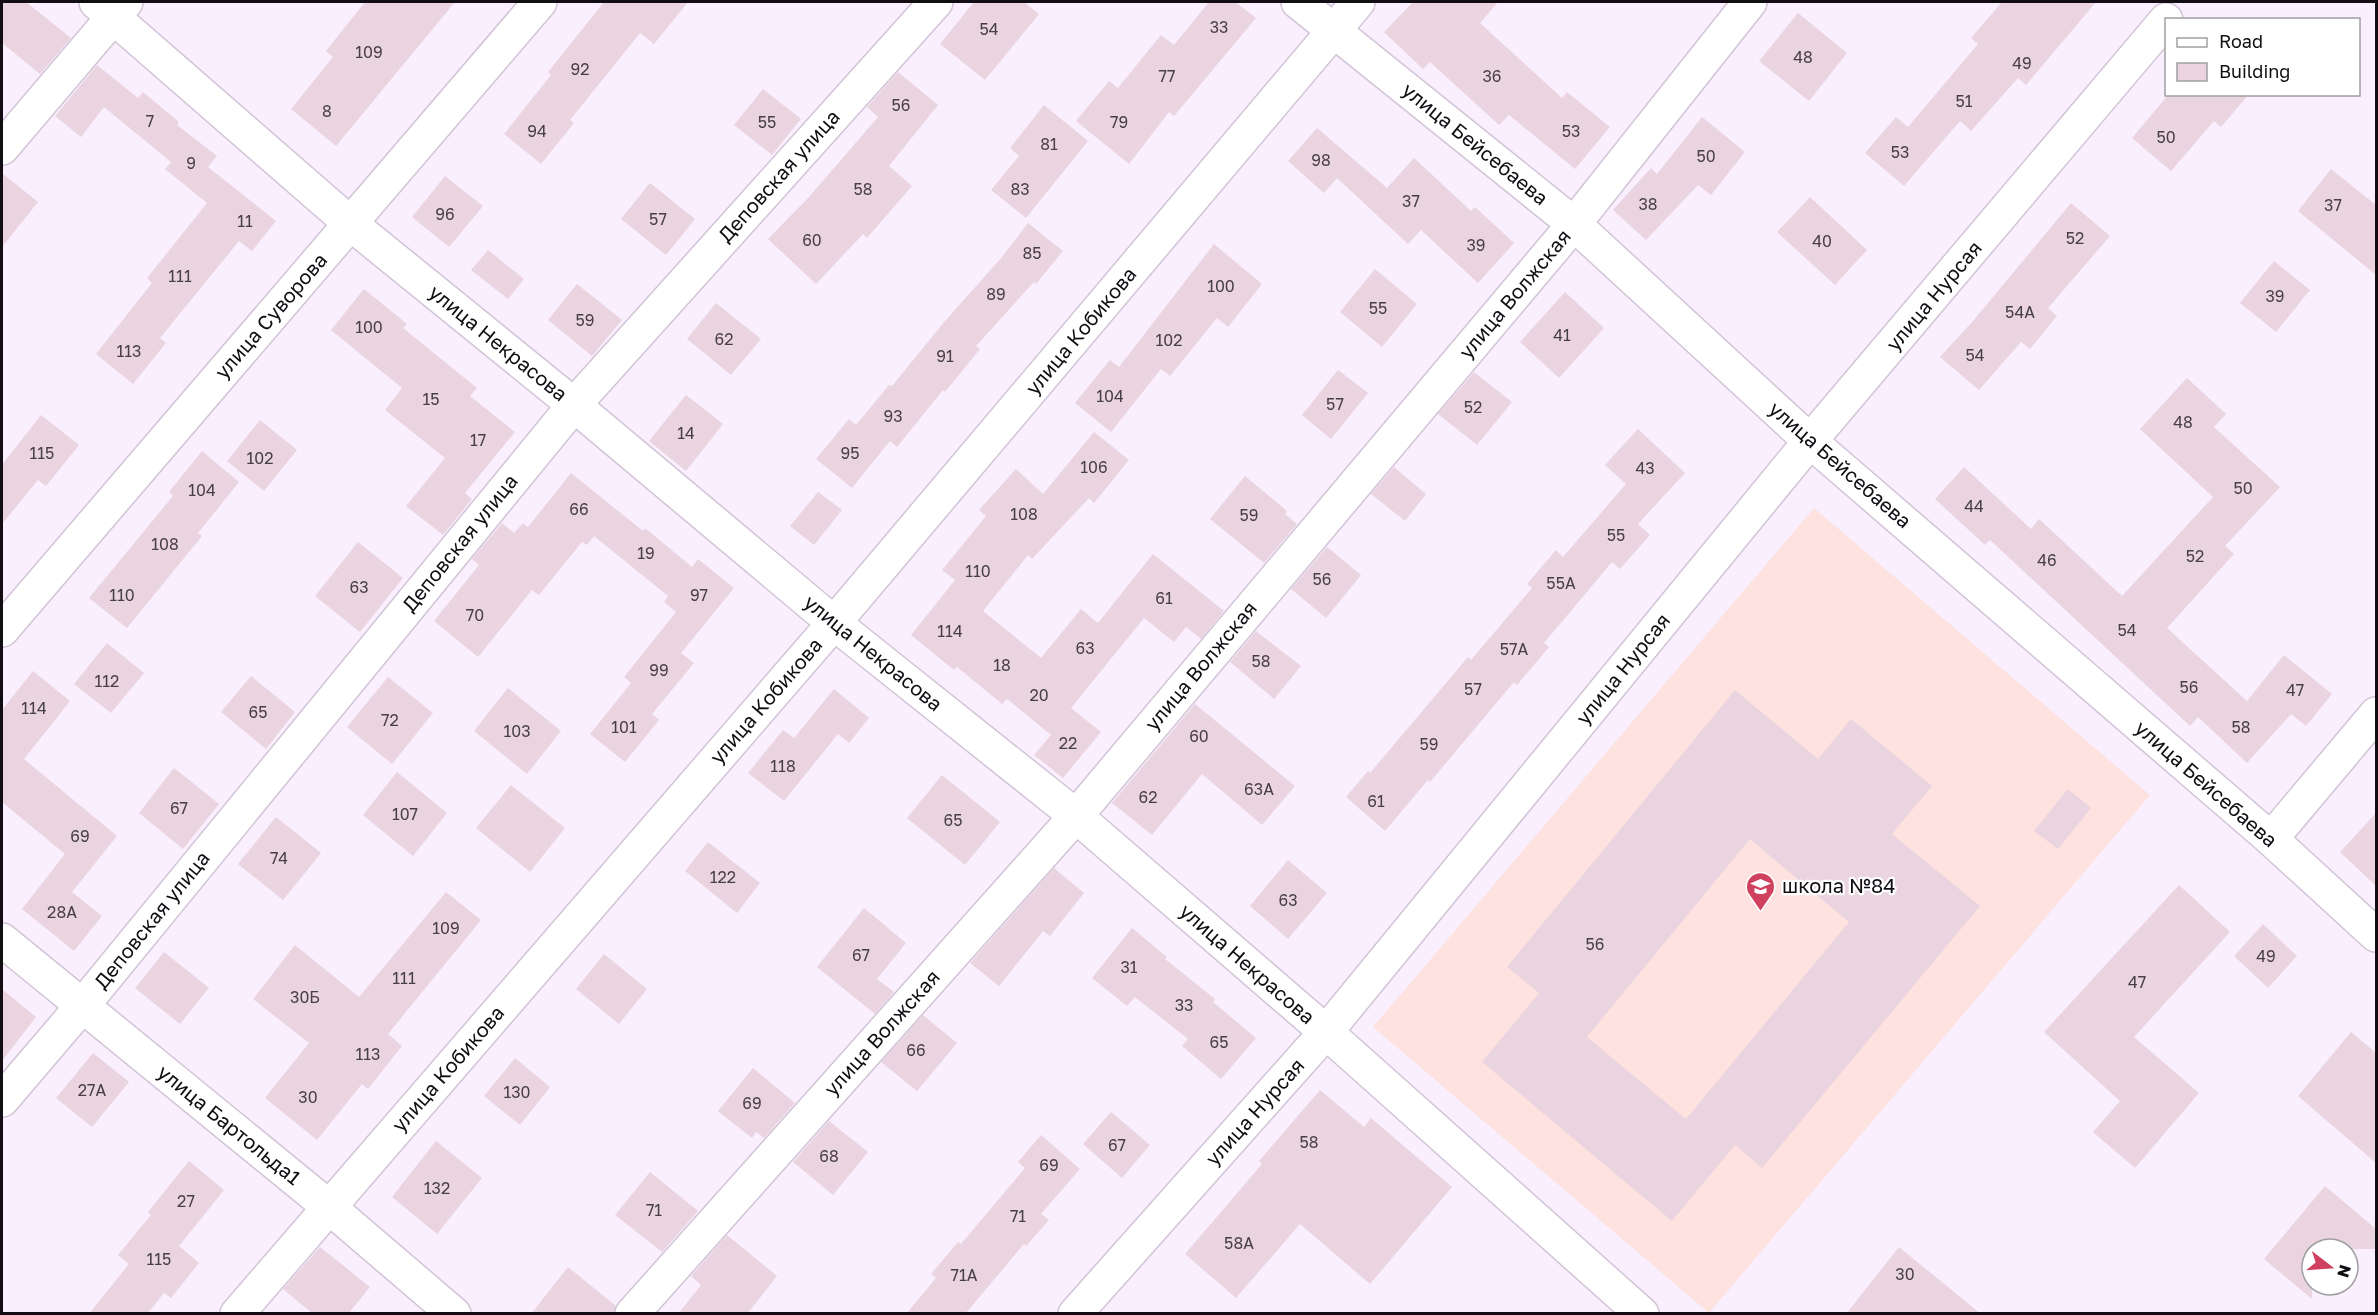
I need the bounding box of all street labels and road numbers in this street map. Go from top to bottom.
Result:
street label: улица Бейсебаева [1398,77,1553,209]
street label: Деповская улица [713,104,844,246]
street label: улица Волжская [1453,224,1575,363]
street label: улица Нурсая [1880,236,1986,355]
street label: улица Суворова [209,248,331,383]
street label: улица Кобикова [1020,262,1141,399]
street label: улица Некрасова [425,279,573,405]
street label: улица Бейсебаева [1765,396,1917,533]
street label: Деповская улица [396,469,522,616]
street label: улица Некрасова [800,589,948,715]
street label: улица Волжская [1139,596,1261,735]
street label: улица Нурсая [1570,608,1674,729]
street label: улица Кобикова [704,632,826,768]
street label: улица Бейсебаева [2131,715,2283,852]
street label: Деповская улица [88,846,214,993]
street label: улица Некрасова [1175,898,1320,1028]
street label: улица Волжская [818,964,944,1100]
street label: улица Кобикова [386,1000,508,1136]
street label: улица Нурсая [1200,1053,1309,1170]
street label: улица Бартольда1 [153,1059,306,1189]

